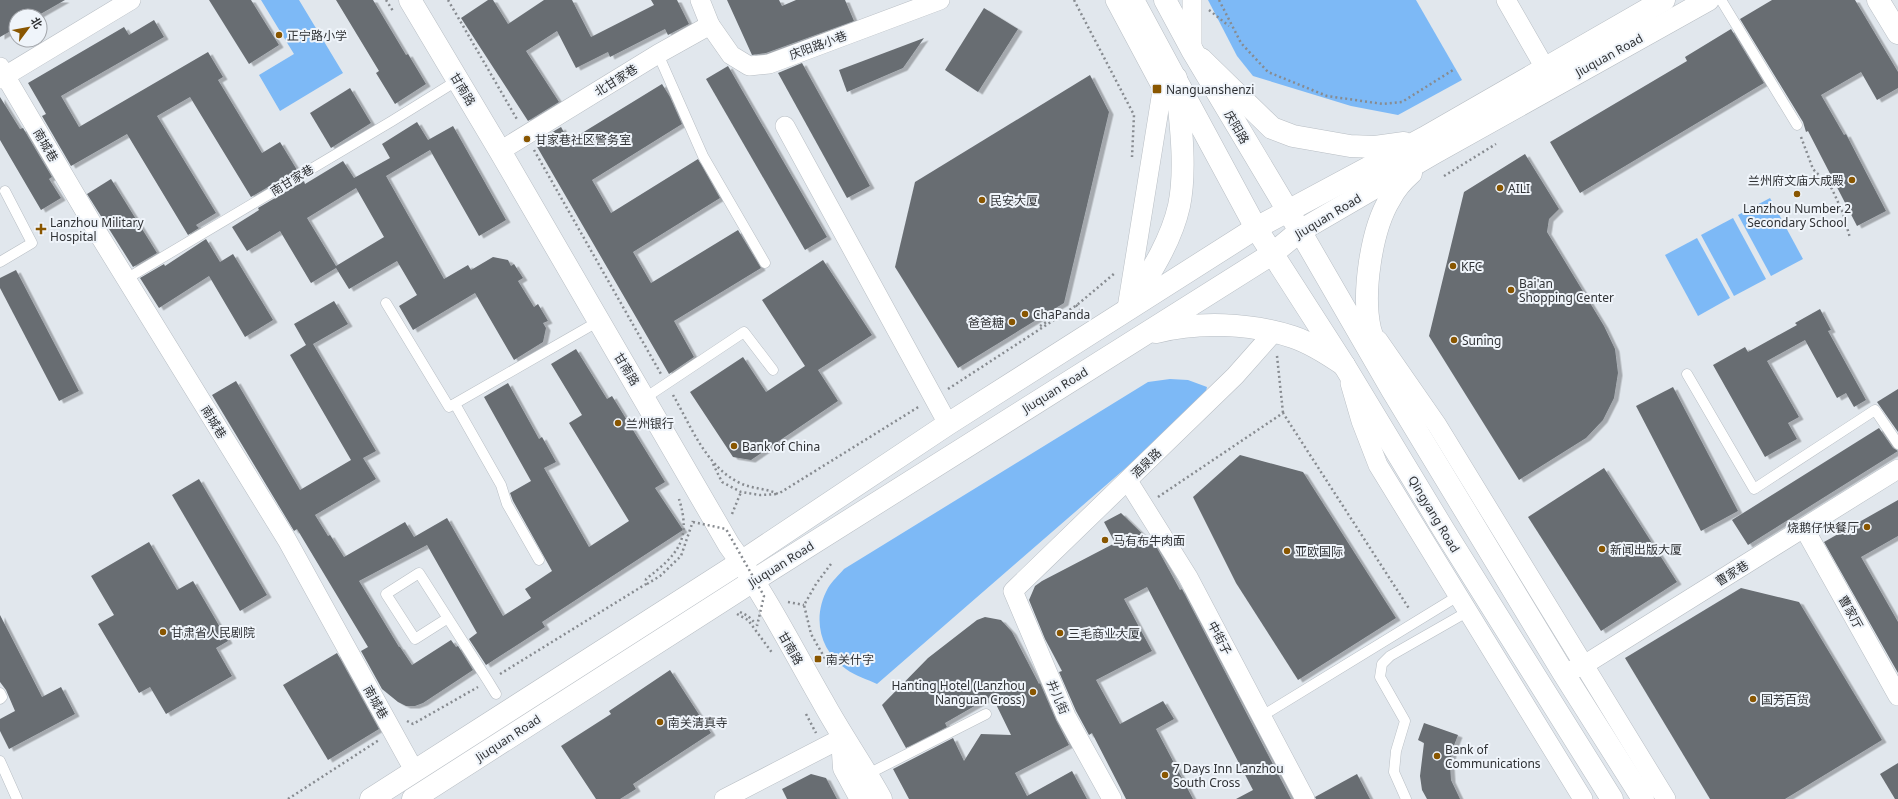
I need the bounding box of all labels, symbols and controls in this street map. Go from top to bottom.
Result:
north arrow [8,8,48,48]
text: 北 [28,14,46,31]
place label: 正宁路小学 [287,27,347,44]
street label: 庆阳路小巷 [787,27,849,63]
street label: Jiuquan Road [1571,29,1646,81]
marker: 正宁路小学 [274,30,284,40]
street label: 北甘家巷 [591,60,641,100]
street label: 甘南路 [446,69,480,109]
place label: Nanguanshenzi [1166,81,1254,98]
marker: Nanguanshenzi [1151,83,1163,95]
street label: 庆阳路 [1221,107,1253,147]
street label: 南城巷 [30,125,62,165]
place label: 甘家巷社区警务室 [535,131,631,148]
marker: 甘家巷社区警务室 [522,134,532,144]
street label: 南甘家巷 [267,160,317,200]
place label: 兰州府文庙大成殿 [1748,172,1844,189]
marker: 兰州府文庙大成殿 [1847,175,1857,185]
place label: AILI [1508,180,1530,197]
marker: AILI [1495,183,1505,193]
street label: Jiuquan Road [1291,189,1364,243]
marker: Lanzhou Number 2 Secondary School [1792,189,1802,199]
place label: 民安大厦 [990,192,1038,209]
marker: 民安大厦 [977,195,987,205]
place label: Lanzhou Number 2 Secondary School [1743,200,1851,231]
place label: Lanzhou Military Hospital [50,214,144,245]
marker: Lanzhou Military Hospital [35,223,47,235]
place label: KFC [1461,258,1483,275]
marker: KFC [1448,261,1458,271]
place label: Bai'an Shopping Center [1519,275,1614,306]
marker: Bai'an Shopping Center [1506,285,1516,295]
place label: ChaPanda [1033,306,1090,323]
marker: ChaPanda [1020,309,1030,319]
place label: 爸爸糖 [968,314,1004,331]
marker: 爸爸糖 [1007,317,1017,327]
place label: Suning [1462,332,1501,349]
marker: Suning [1449,335,1459,345]
street label: 甘南路 [610,349,644,389]
street label: Jiuquan Road [1018,363,1091,418]
street label: 南城巷 [197,402,231,442]
place label: 兰州银行 [626,415,674,432]
marker: 兰州银行 [613,418,623,428]
place label: Bank of China [742,438,820,455]
marker: Bank of China [729,441,739,451]
street label: 酒泉路 [1127,444,1165,482]
street label: Qingyang Road [1404,472,1464,556]
place label: 烧鹅仔快餐厅 [1787,519,1859,536]
marker: 烧鹅仔快餐厅 [1862,522,1872,532]
place label: 马有布牛肉面 [1113,532,1185,549]
marker: 马有布牛肉面 [1100,535,1110,545]
street label: Jiuquan Road [744,537,817,592]
place label: 新闻出版大厦 [1610,541,1682,558]
place label: 亚欧国际 [1295,543,1343,560]
marker: 新闻出版大厦 [1597,544,1607,554]
marker: 亚欧国际 [1282,546,1292,556]
street label: 曹家巷 [1712,556,1752,590]
street label: 曹家厅 [1835,592,1867,632]
street label: 中街子 [1204,618,1236,658]
place label: 甘肃省人民剧院 [171,624,255,641]
place label: 三毛商业大厦 [1068,625,1140,642]
marker: 甘肃省人民剧院 [158,627,168,637]
street label: 甘南路 [775,628,807,668]
marker: 三毛商业大厦 [1055,628,1065,638]
place label: 南关什字 [826,651,874,668]
marker: 南关什字 [813,654,823,664]
place label: Hanting Hotel (Lanzhou Nanguan Cross) [891,677,1025,708]
street label: 井儿街 [1043,677,1073,717]
street label: 南城巷 [360,682,392,722]
marker: Hanting Hotel (Lanzhou Nanguan Cross) [1028,687,1038,697]
place label: 国芳百货 [1761,691,1809,708]
marker: 国芳百货 [1748,694,1758,704]
street label: Jiuquan Road [471,711,544,766]
place label: 南关清真寺 [668,714,728,731]
marker: 南关清真寺 [655,717,665,727]
place label: Bank of Communications [1445,741,1541,772]
marker: Bank of Communications [1432,751,1442,761]
place label: 7 Days Inn Lanzhou South Cross [1173,760,1284,791]
marker: 7 Days Inn Lanzhou South Cross [1160,770,1170,780]

